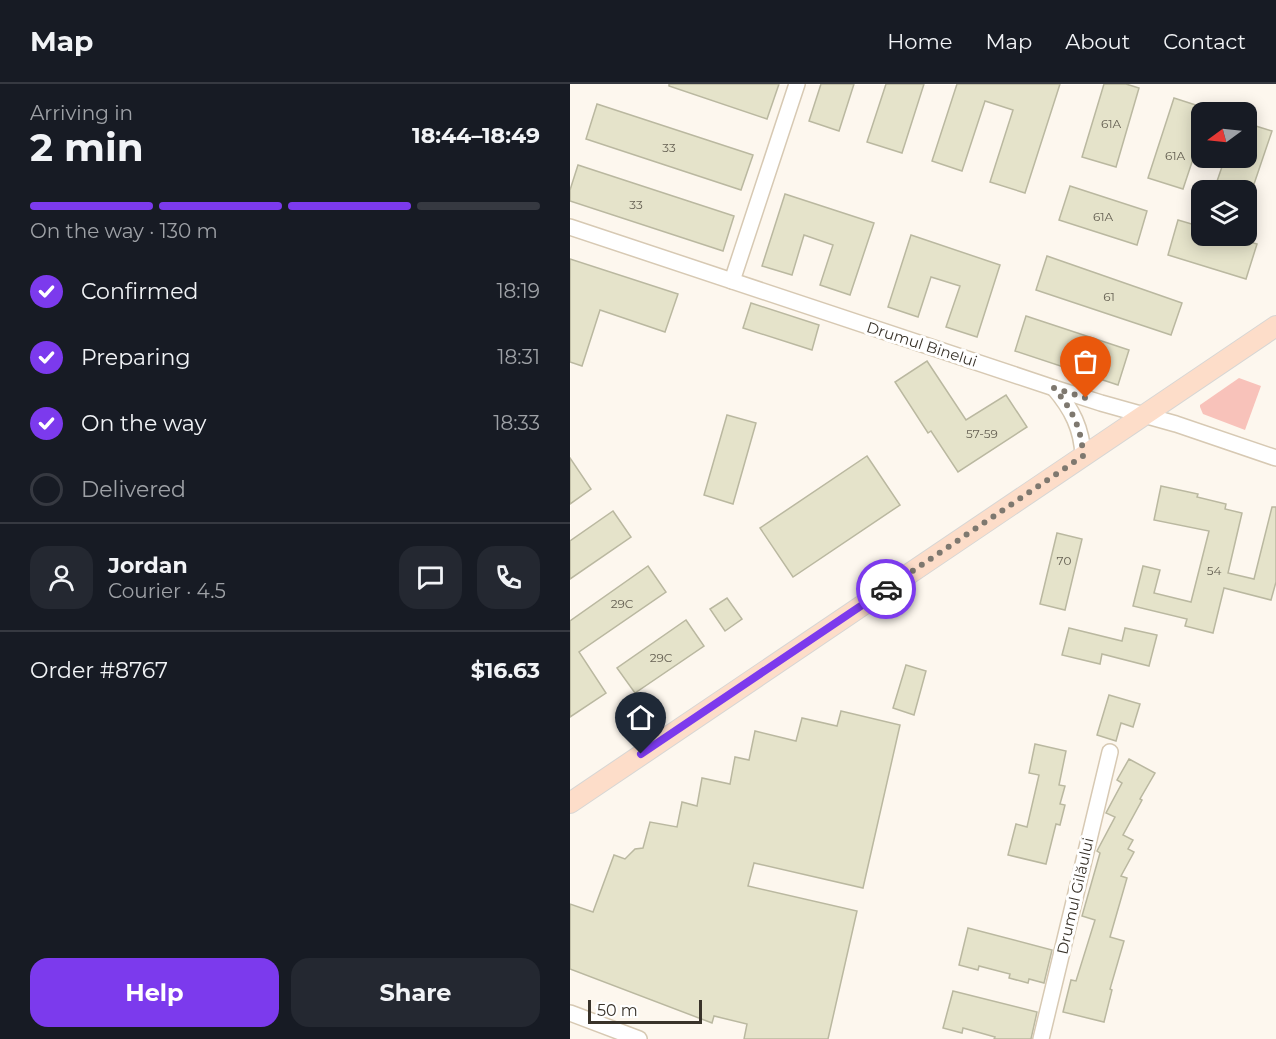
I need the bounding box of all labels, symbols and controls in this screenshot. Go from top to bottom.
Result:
text: Map [30,24,93,58]
text: Home [887,29,952,54]
text: Map [985,29,1032,54]
text: About [1065,29,1130,54]
text: Contact [1163,29,1246,54]
text: Arriving in [30,101,133,125]
north arrow [1191,102,1257,168]
map controls [1191,102,1257,246]
house number: 61A [1101,116,1122,131]
text: 18:44–18:49 [412,122,540,149]
text: 2 min [30,123,144,171]
house number: 33 [662,140,676,155]
house number: 61A [1165,148,1186,163]
button: layers [1191,180,1257,246]
house number: 33 [629,197,643,212]
house number: 61A [1093,209,1114,224]
text: On the way · 130 m [30,219,218,243]
icon: check [30,275,63,308]
text: Confirmed [81,278,198,305]
text: 18:19 [496,279,540,303]
house number: 61 [1103,289,1115,304]
street label: Drumul Binelui [864,317,980,371]
pin [1060,336,1111,398]
icon: check [30,341,63,374]
text: Preparing [81,344,190,371]
text: 18:31 [497,345,540,369]
icon: bag [1069,345,1102,378]
icon: check [30,407,63,440]
text: On the way [81,410,206,437]
text: 18:33 [493,411,540,435]
house number: 57-59 [966,426,998,441]
text: Delivered [81,476,186,503]
button: person [30,546,93,609]
button: chat [399,546,462,609]
button: phone [477,546,540,609]
text: Jordan [108,552,188,579]
house number: 70 [1057,553,1071,568]
courier [856,559,916,619]
house number: 54 [1207,563,1221,578]
icon: car [870,573,903,606]
text: Courier · 4.5 [108,579,226,603]
house number: 29C [611,596,634,611]
house number: 29C [650,650,673,665]
text: Order #8767 [30,657,168,684]
text: $16.63 [471,657,540,684]
pin [615,692,666,754]
icon: home [624,701,657,734]
street label: Drumul Gilăului [1052,836,1098,956]
button: Help [30,958,279,1027]
button: Share [291,958,540,1027]
scale bar [588,997,702,1024]
text: 50 m [597,1001,638,1020]

